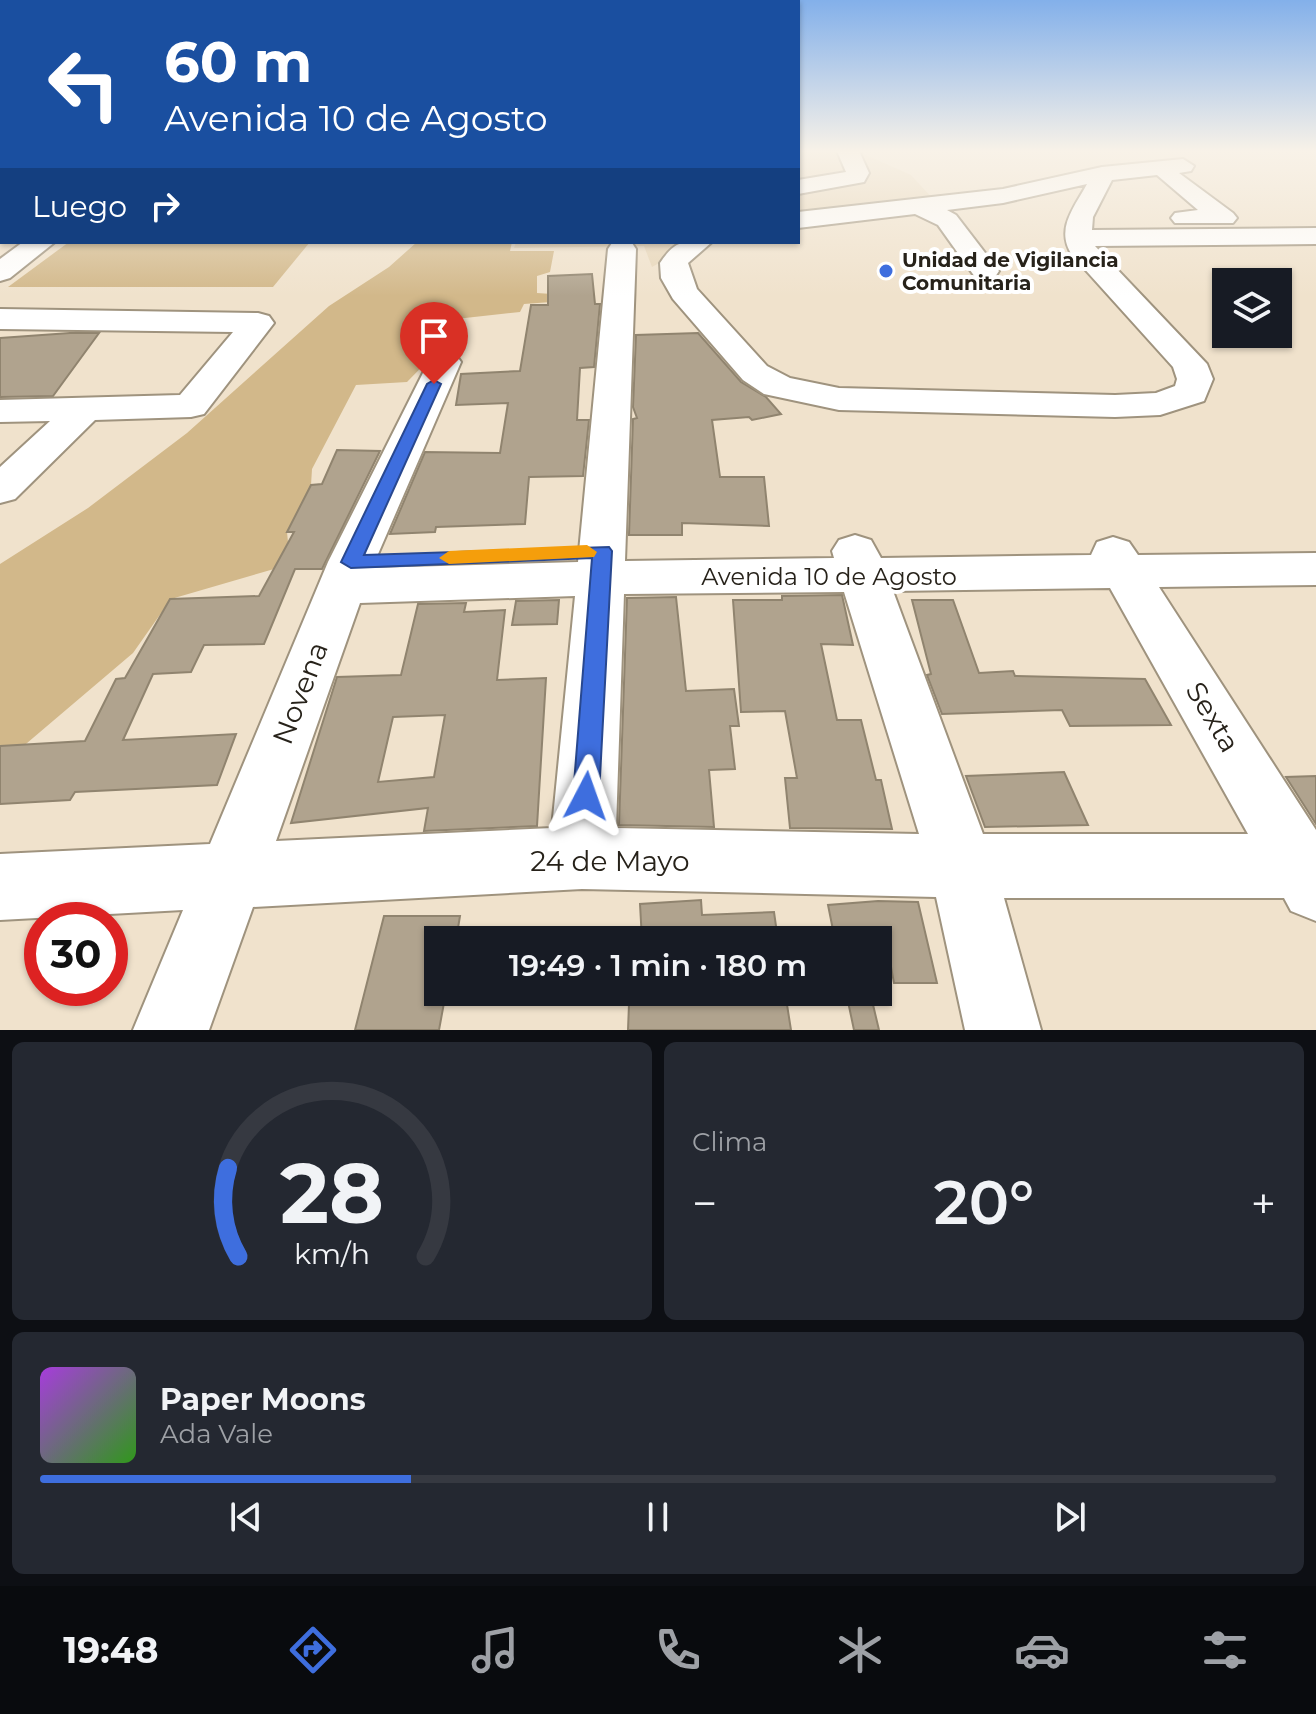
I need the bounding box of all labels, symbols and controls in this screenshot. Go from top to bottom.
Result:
text: 60 m [164,28,312,96]
icon: left [32,32,136,136]
text: Avenida 10 de Agosto [164,96,547,140]
icon: right [143,184,187,228]
text: Luego [32,188,127,225]
place label: Unidad de Vigilancia Comunitaria [902,248,1119,295]
marker: Unidad de Vigilancia Comunitaria [877,262,895,280]
map controls [1212,268,1292,348]
button: layers [1212,268,1292,348]
pin [400,302,468,384]
icon: arrive [412,314,456,358]
street label: Avenida 10 de Agosto [701,562,957,591]
street label: Novena [265,637,335,749]
street label: Sexta [1179,676,1247,758]
position arrow [544,754,628,838]
street label: 24 de Mayo [530,844,690,878]
speed limit sign: 30 [24,902,128,1006]
text: 19:49 · 1 min · 180 m [509,947,807,984]
text: Clima [692,1126,767,1158]
text: 28 [280,1142,384,1244]
text: 20° [934,1166,1034,1239]
text: − [692,1176,717,1230]
text: + [1251,1176,1276,1230]
text: km/h [294,1236,370,1271]
text: Paper Moons [160,1381,366,1418]
text: Ada Vale [160,1418,273,1450]
icon: previous [224,1495,268,1539]
icon: pause [636,1495,680,1539]
icon: next [1048,1495,1092,1539]
icon: directions [285,1622,341,1678]
icon: music [467,1622,523,1678]
icon: phone [650,1622,706,1678]
icon: climate [832,1622,888,1678]
icon: car [1014,1622,1070,1678]
icon: filters [1197,1622,1253,1678]
text: 19:48 [63,1628,159,1672]

